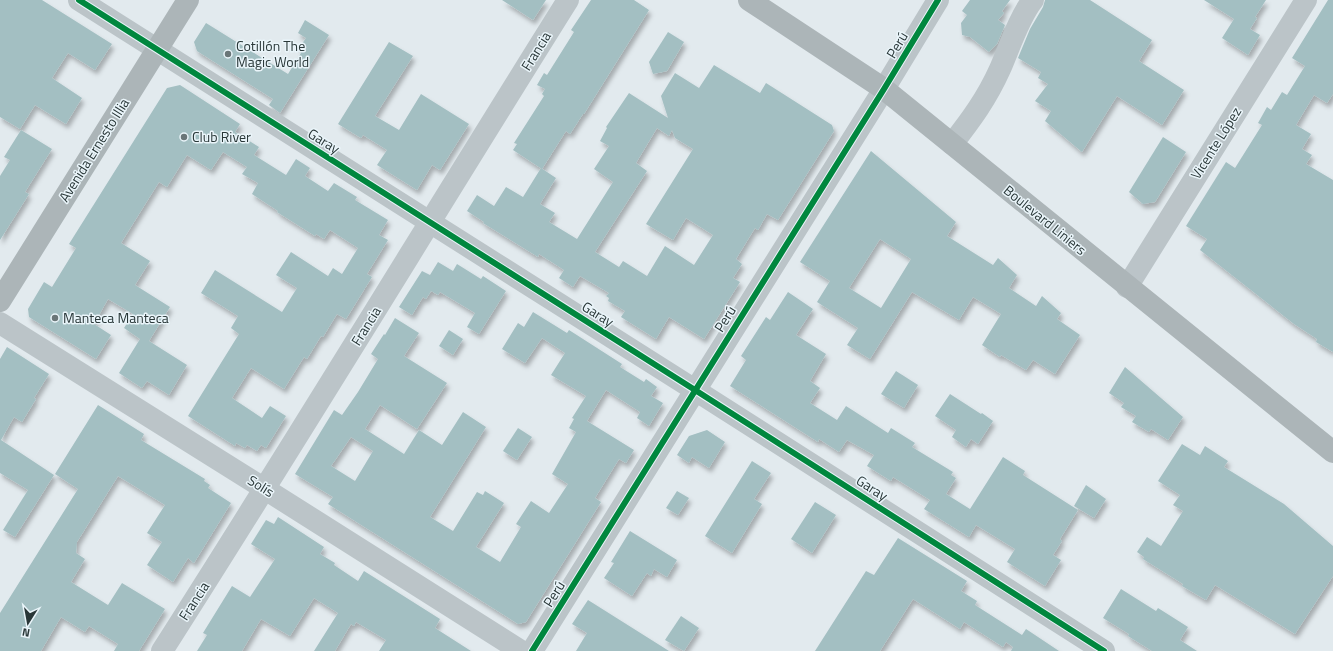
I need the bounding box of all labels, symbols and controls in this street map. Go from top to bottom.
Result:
street label: Francia [515,27,556,74]
street label: Perú [880,28,913,62]
place label: Cotillón The Magic World [236,35,309,72]
marker: Cotillón The Magic World [223,49,233,59]
street label: Avenida Ernesto Illia [53,94,134,206]
street label: Vicente López [1185,103,1246,183]
street label: Garay [304,123,345,159]
place label: Club River [192,126,251,147]
marker: Club River [179,132,189,142]
street label: Boulevard Liniers [999,180,1091,260]
street label: Garay [578,296,619,332]
street label: Perú [708,301,741,336]
street label: Francia [345,302,386,349]
place label: Manteca Manteca [63,307,169,328]
marker: Manteca Manteca [50,313,60,323]
street label: Solís [244,469,279,502]
street label: Garay [852,469,893,506]
street label: Perú [537,576,570,611]
street label: Francia [173,577,214,624]
north arrow [8,603,48,643]
text: N [21,624,31,641]

